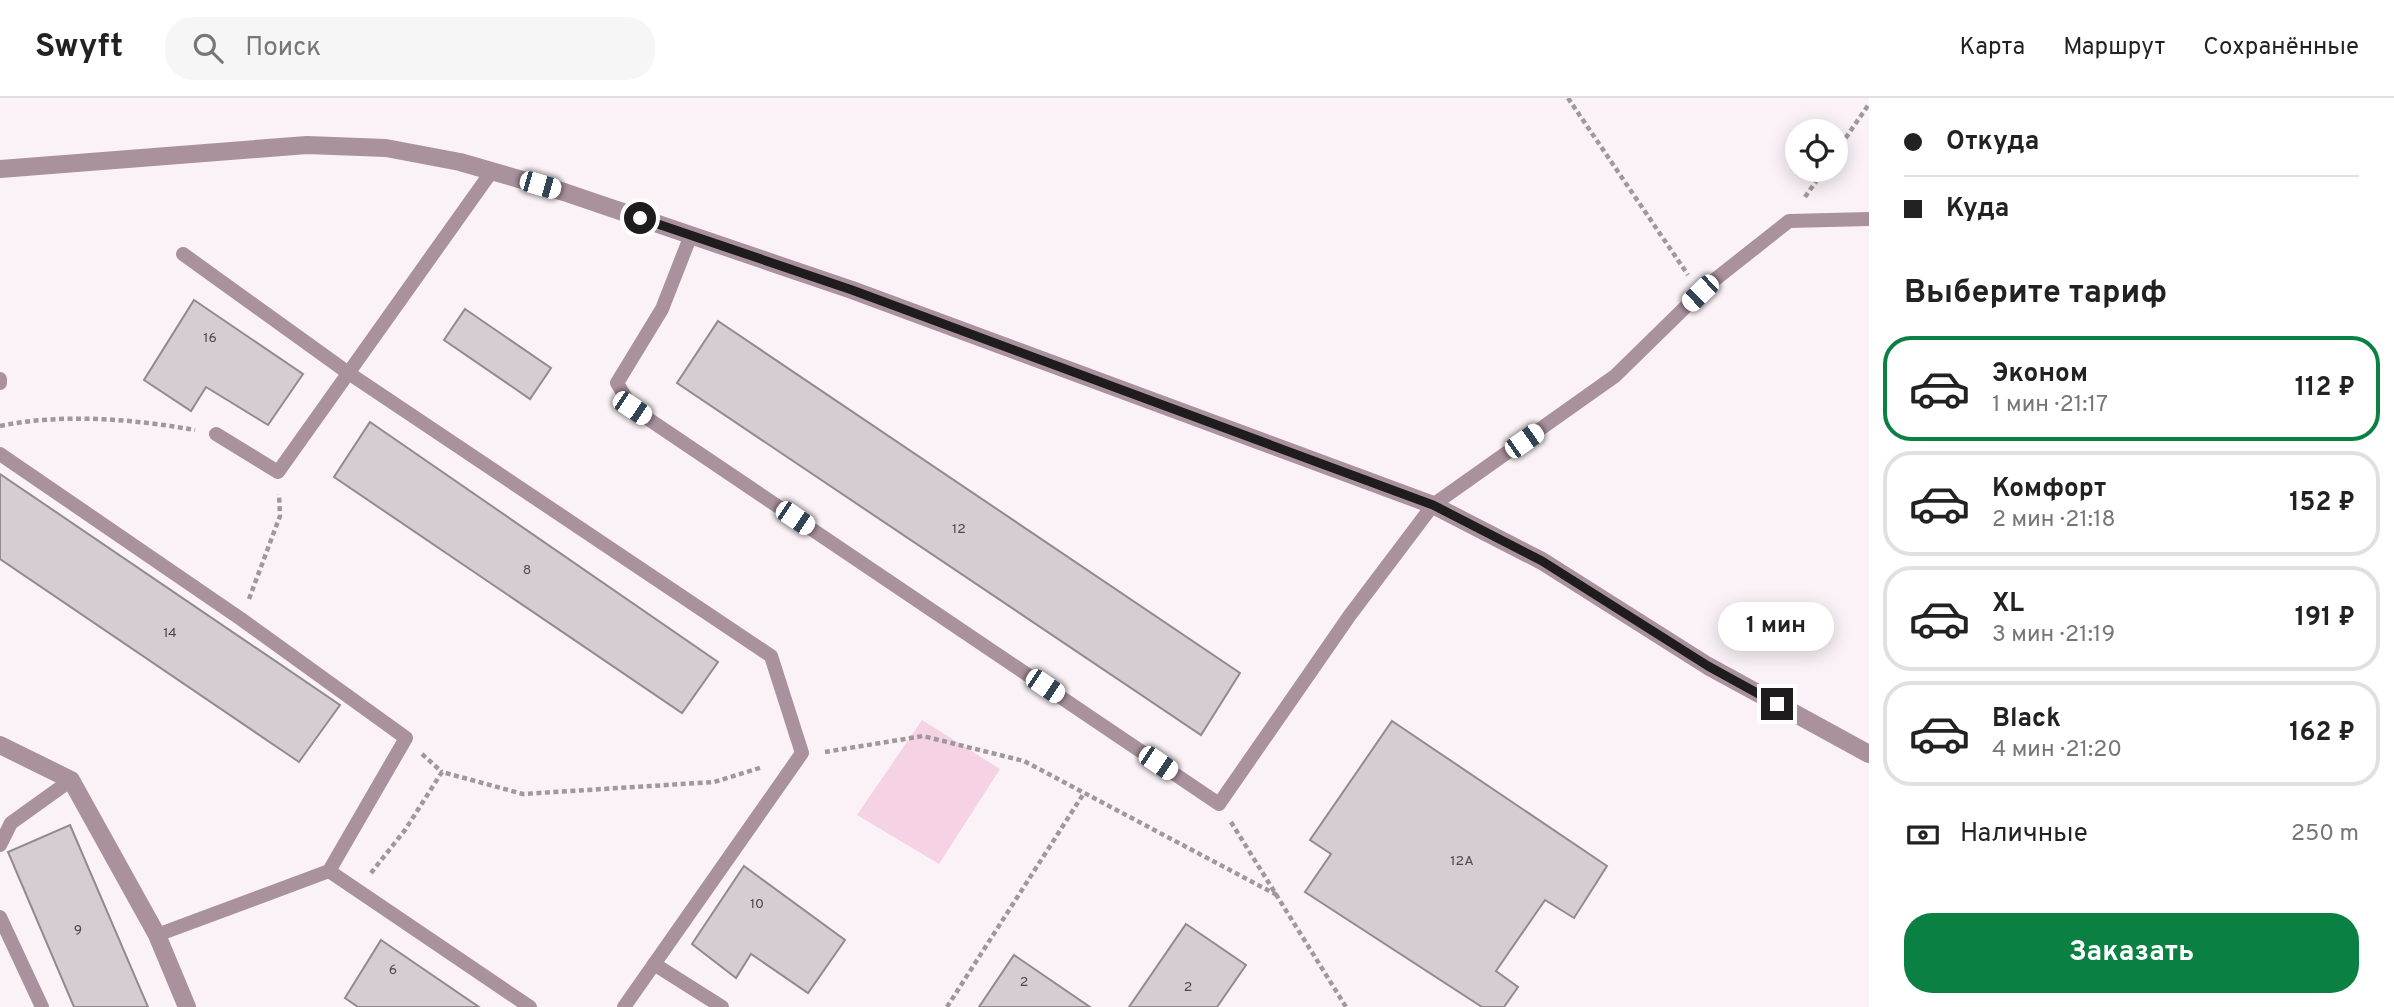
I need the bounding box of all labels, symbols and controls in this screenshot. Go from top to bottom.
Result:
search box [165,17,655,80]
text: Swyft [35,27,123,69]
icon: search [189,29,227,67]
text: Поиск [245,32,321,65]
text: Карта [1959,33,2025,63]
text: Маршрут [2063,33,2165,63]
text: Сохранённые [2203,33,2359,63]
map controls [1785,119,1848,182]
button: locate [1785,119,1848,182]
text: Откуда [1946,126,2039,159]
car [517,169,564,201]
text: Куда [1946,193,2009,226]
route start [624,202,656,234]
car [1678,271,1723,315]
text: Выберите тариф [1904,274,2167,314]
house number: 16 [203,330,217,347]
icon: car [1908,357,1971,420]
text: Эконом [1992,358,2088,391]
text: 112 ₽ [2295,372,2355,405]
car [609,388,656,428]
text: 1 мин · 21:17 [1992,391,2108,420]
car [1501,420,1548,462]
icon: car [1908,472,1971,535]
text: Комфорт [1992,473,2106,506]
text: 152 ₽ [2289,487,2355,520]
car [772,498,819,538]
text: 2 мин · 21:18 [1992,506,2116,535]
house number: 12 [952,521,966,538]
house number: 8 [523,562,531,579]
icon: car [1908,587,1971,650]
text: XL [1992,588,2024,621]
callout: 1 мин [1719,602,1835,652]
text: 191 ₽ [2295,602,2355,635]
text: 1 мин [1746,612,1806,641]
text: 3 мин · 21:19 [1992,621,2115,650]
house number: 14 [163,625,177,642]
car [1022,666,1069,706]
route end [1761,688,1793,720]
icon: car [1908,702,1971,765]
text: Black [1992,703,2061,736]
text: 162 ₽ [2289,717,2355,750]
text: 4 мин · 21:20 [1992,736,2122,765]
car [1135,743,1182,783]
icon: cash [1904,816,1942,854]
text: Наличные [1960,818,2088,851]
text: 250 m [2291,820,2359,849]
house number: 12А [1450,853,1474,870]
house number: 10 [750,896,764,913]
button: Заказать [1904,913,2359,993]
house number: 9 [74,922,82,939]
house number: 6 [389,962,397,979]
house number: 2 [1020,974,1028,991]
house number: 2 [1184,979,1192,996]

